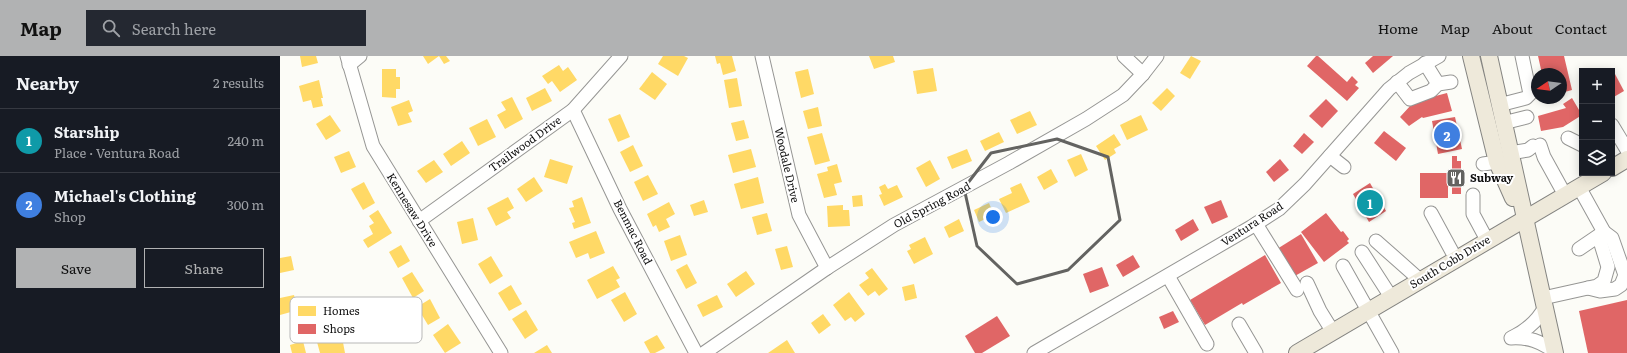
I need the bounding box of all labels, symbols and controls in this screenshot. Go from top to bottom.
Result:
search box [86,10,366,46]
text: Map [20,14,62,42]
icon: search [100,17,122,39]
text: Search here [132,17,216,40]
text: Home [1378,18,1418,38]
text: Map [1440,18,1470,38]
text: About [1492,18,1533,38]
text: Contact [1555,18,1607,38]
north arrow [1531,68,1567,104]
map controls [1579,68,1615,176]
button: + [1579,68,1615,104]
text: Nearby [16,70,79,95]
text: 2 results [213,73,264,92]
button: − [1579,104,1615,140]
street label: Trailwood Drive [485,111,564,175]
text: Starship [54,120,119,143]
pin: 2 [1434,120,1460,150]
street label: Woodale Drive [772,125,804,204]
text: 1 [26,131,32,150]
text: 240 m [228,131,264,150]
button: layers [1579,140,1615,176]
text: Place · Ventura Road [54,143,180,162]
restaurant icon: Subway [1445,167,1467,189]
street label: Kennesaw Drive [384,169,442,250]
place label: Subway [1470,169,1513,185]
street label: Old Spring Road [890,177,973,231]
text: Michael's Clothing [54,184,196,207]
pin: 1 [1357,188,1383,218]
text: 2 [26,195,32,214]
text: 300 m [227,195,264,214]
street label: Benmac Road [611,196,657,267]
street label: Ventura Road [1217,197,1286,249]
text: Shop [54,207,86,226]
your location [983,207,1003,227]
street label: South Cobb Drive [1406,231,1493,292]
button: Save [16,248,136,288]
button: Share [144,248,264,288]
legend [290,297,422,343]
text: Homes [323,302,360,318]
text: Shops [323,320,355,336]

